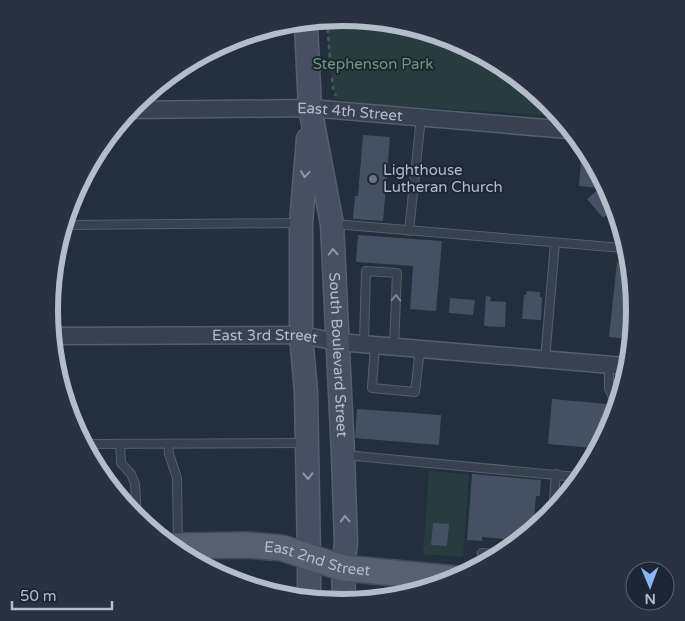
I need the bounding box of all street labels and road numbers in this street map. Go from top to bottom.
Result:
street label: East 4th Street [297,99,404,125]
street label: South Boulevard Street [325,272,351,438]
street label: East 3rd Street [212,326,320,347]
street label: East 2nd Street [263,538,371,580]

